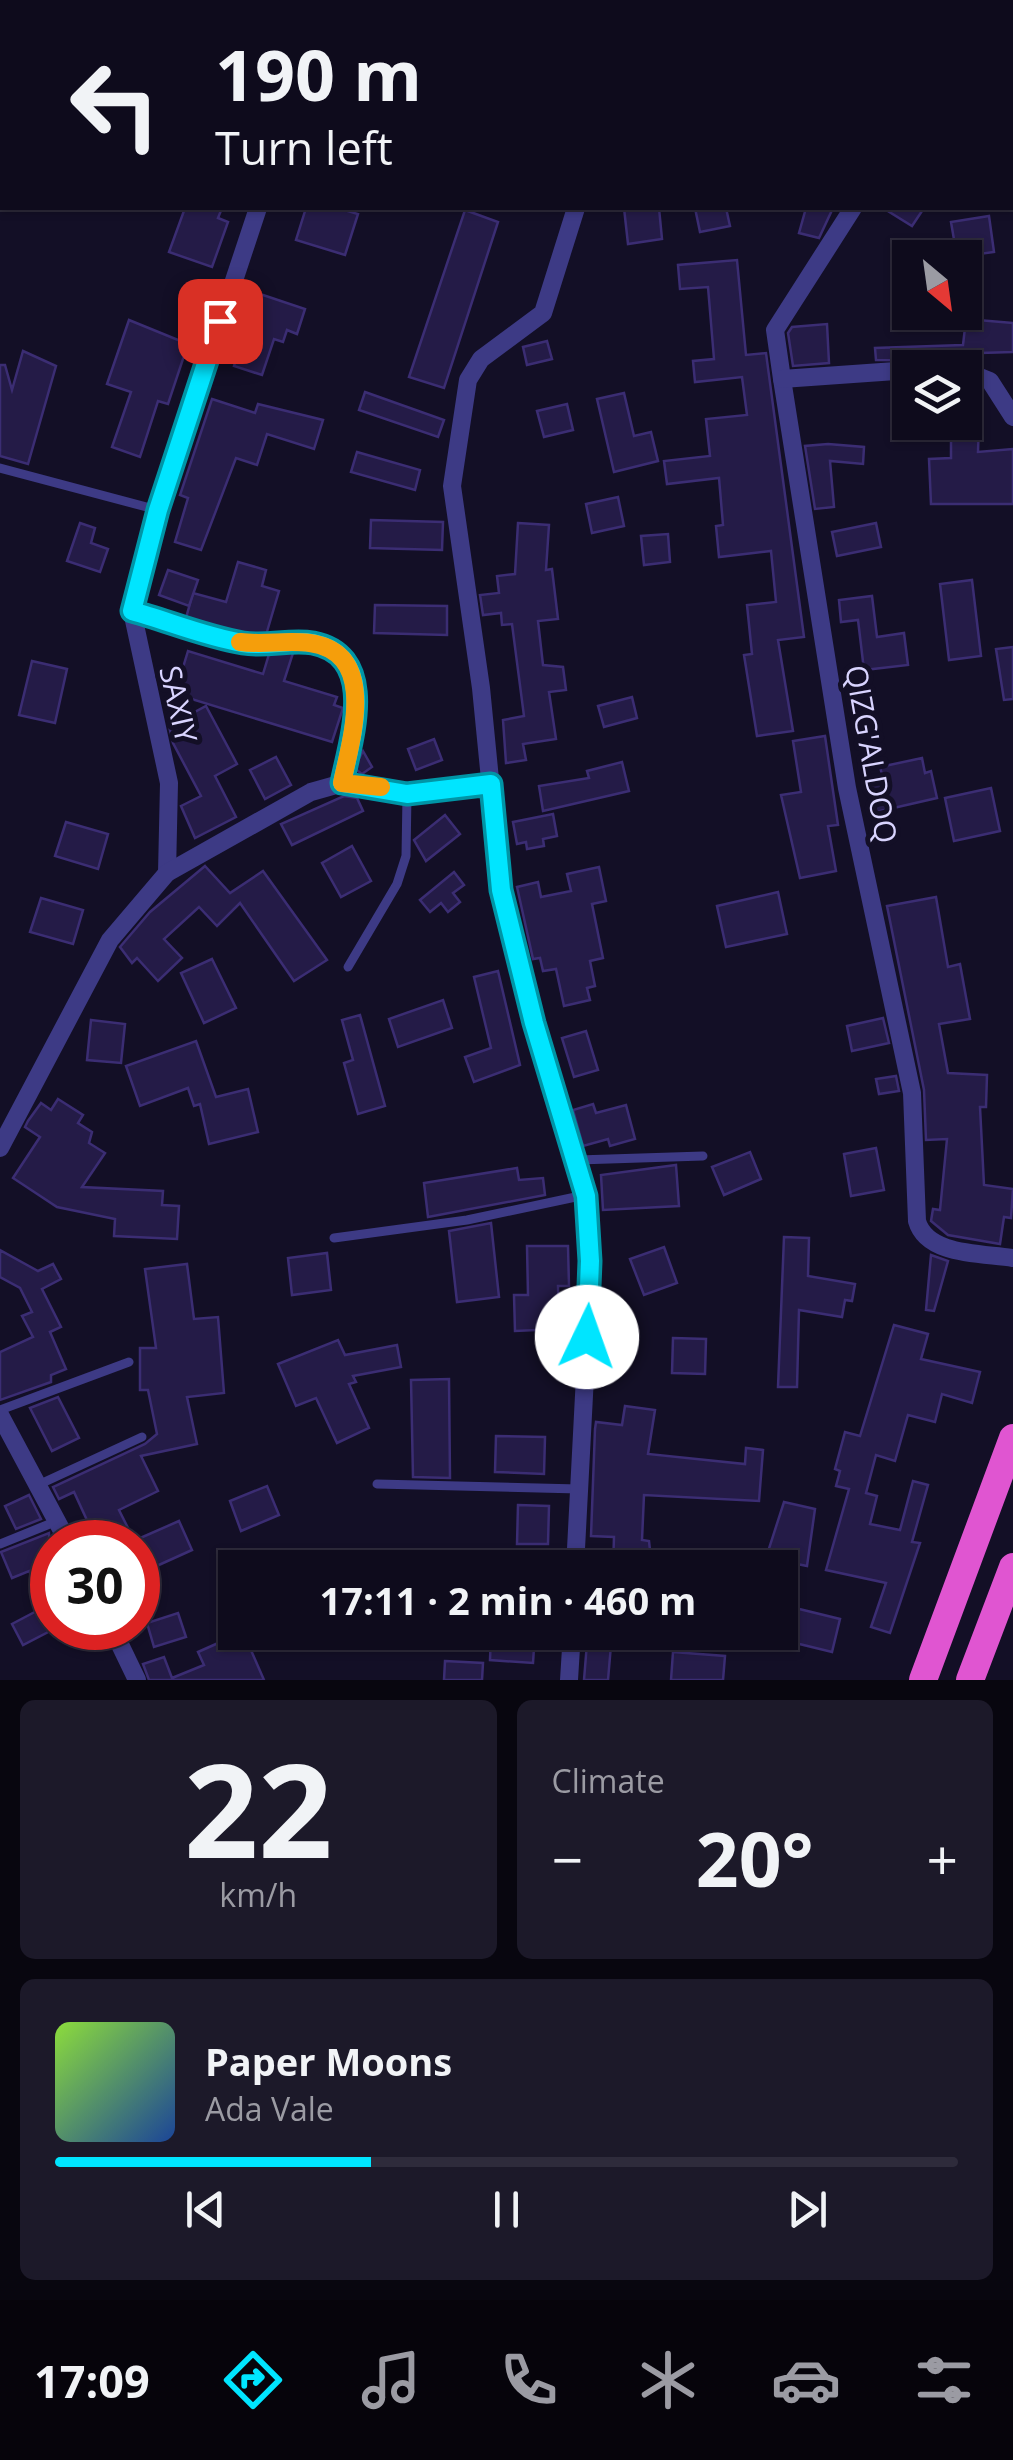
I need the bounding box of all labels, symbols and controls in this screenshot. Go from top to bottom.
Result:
text: 190 m [215,26,422,122]
icon: left [50,40,180,170]
text: Turn left [215,117,393,178]
north arrow [892,240,982,330]
map controls [892,240,982,440]
pin [178,279,263,364]
icon: arrive [193,294,248,349]
button: layers [892,350,982,440]
street label: SAXIY [150,661,208,747]
street label: QIZG'ALDOQ [836,662,908,846]
position arrow [535,1285,639,1389]
speed limit sign: 30 [30,1520,160,1650]
text: 17:11 · 2 min · 460 m [320,1574,696,1626]
text: 22 [184,1719,333,1896]
text: Climate [552,1759,665,1802]
text: 20° [696,1807,814,1909]
text: − [552,1821,583,1896]
text: + [927,1821,958,1896]
text: km/h [219,1873,297,1916]
text: Paper Moons [205,2035,452,2087]
text: Ada Vale [205,2087,334,2130]
icon: previous [178,2182,233,2237]
icon: pause [479,2182,534,2237]
icon: next [780,2182,835,2237]
icon: directions [218,2345,288,2415]
icon: music [356,2345,426,2415]
icon: phone [494,2345,564,2415]
icon: climate [633,2345,703,2415]
icon: car [771,2345,841,2415]
icon: filters [909,2345,979,2415]
text: 17:09 [34,2350,150,2411]

